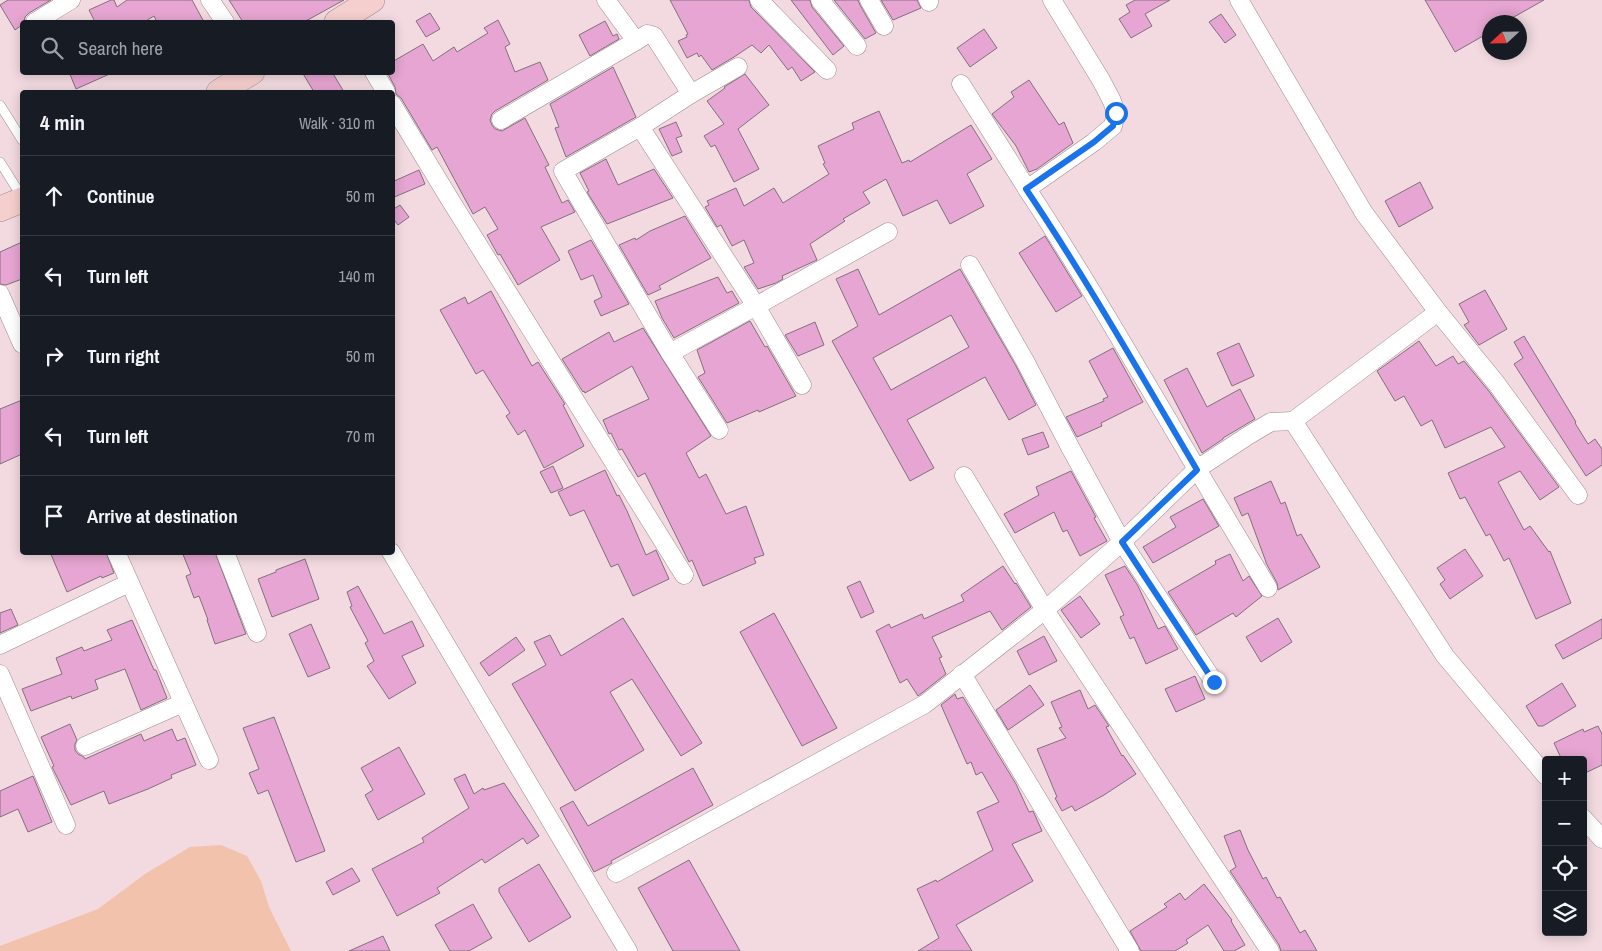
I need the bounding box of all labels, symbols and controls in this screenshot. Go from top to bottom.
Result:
north arrow [1482,15,1527,60]
search box [20,20,395,75]
icon: search [38,34,66,62]
text: Search here [78,35,163,61]
route start [1105,102,1128,125]
text: 4 min [40,108,85,137]
text: Walk · 310 m [299,112,375,134]
icon: ahead [40,182,68,210]
text: Continue [87,183,155,209]
text: 50 m [346,185,375,207]
icon: left [40,262,68,290]
text: Turn left [87,263,148,289]
text: 140 m [339,265,375,287]
icon: right [40,342,68,370]
text: Turn right [87,343,159,369]
text: 50 m [346,345,375,367]
icon: left [40,422,68,450]
text: Turn left [87,423,148,449]
text: 70 m [346,425,375,447]
icon: arrive [40,502,68,530]
text: Arrive at destination [87,503,238,529]
route end [1203,671,1226,694]
map controls [1542,756,1587,936]
button: + [1542,756,1587,801]
button: − [1542,801,1587,846]
button: locate [1542,846,1587,891]
button: layers [1542,891,1587,936]

